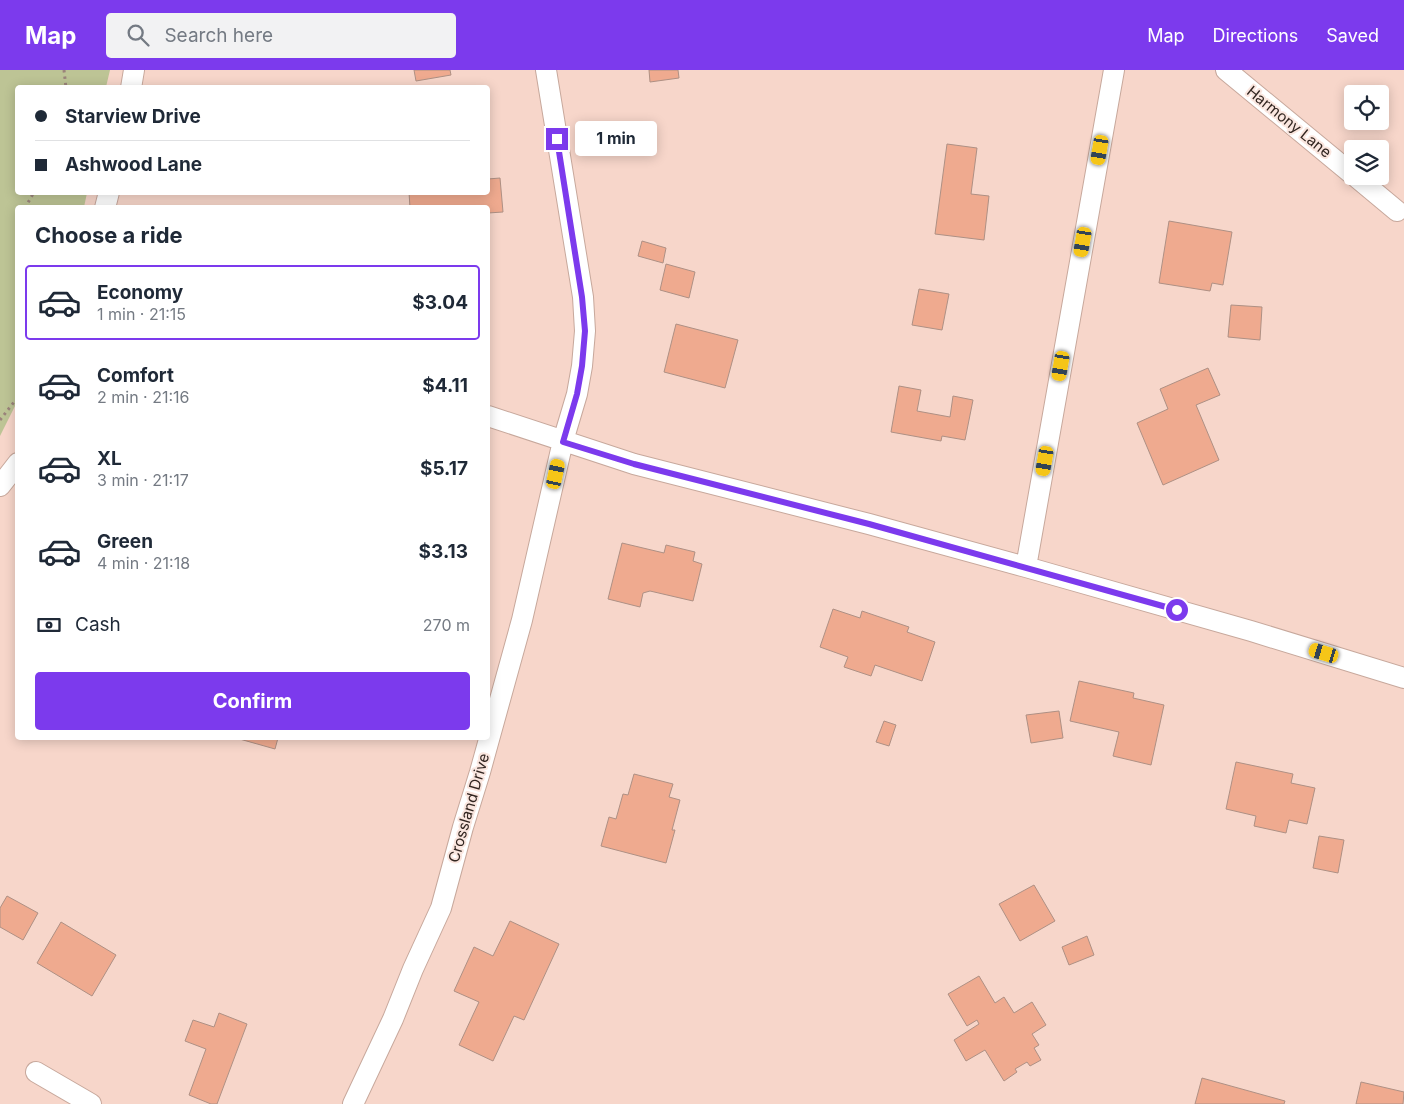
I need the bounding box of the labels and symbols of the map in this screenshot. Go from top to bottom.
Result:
street label: Harmony Lane [1243,82,1335,162]
callout: 1 min [574,122,657,156]
route end [546,128,568,150]
car [1090,134,1109,166]
car [1073,226,1092,258]
car [1051,350,1070,382]
car [1035,445,1054,477]
car [545,458,566,490]
route start [1166,599,1188,621]
car [1307,641,1340,665]
street label: Crossland Drive [444,751,493,865]

